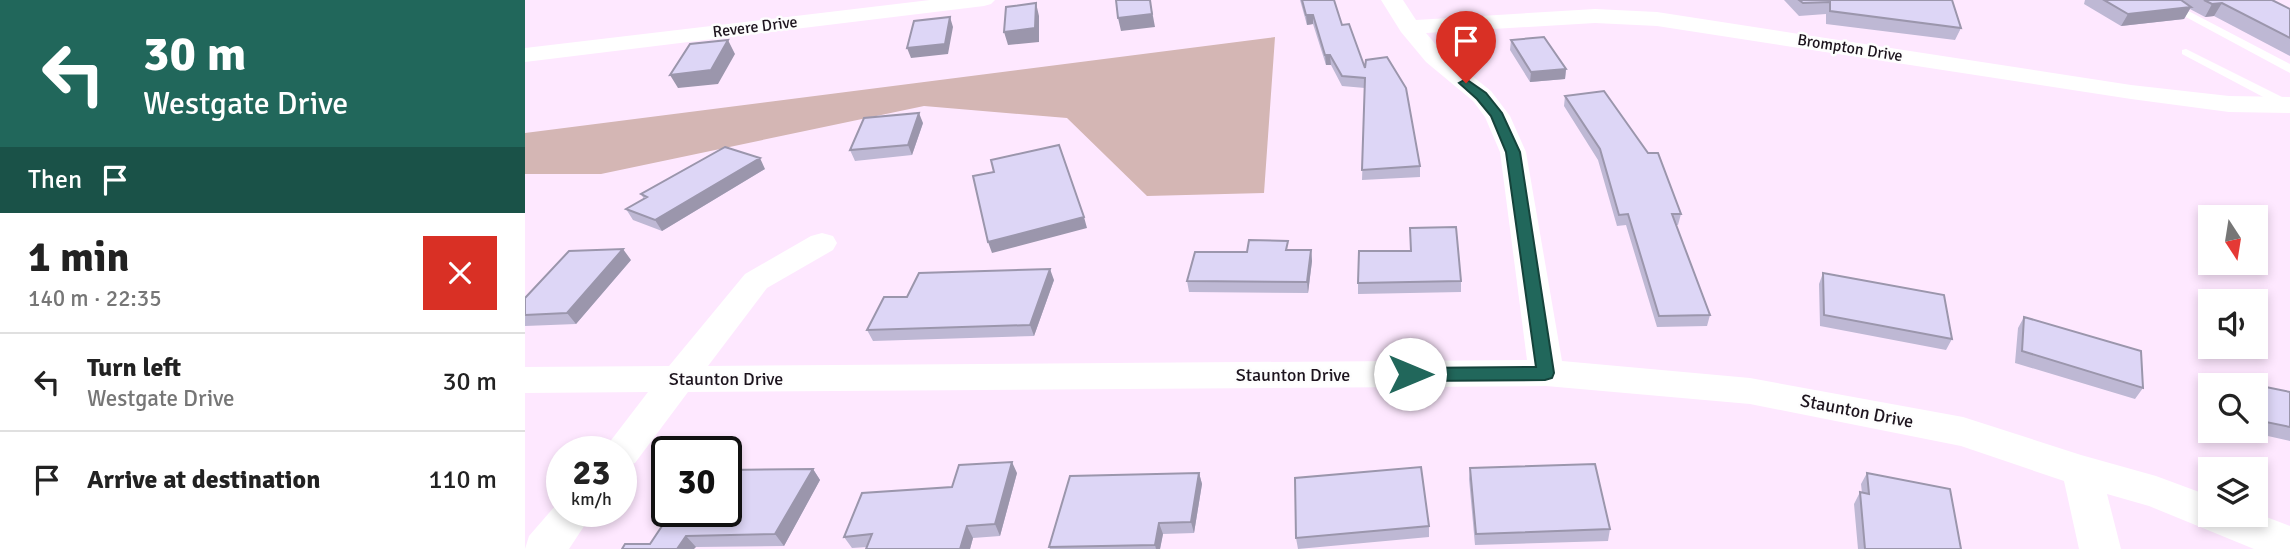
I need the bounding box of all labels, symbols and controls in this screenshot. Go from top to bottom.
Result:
pin [1436,11,1496,83]
street label: Revere Drive [712,12,798,42]
icon: arrive [1447,22,1485,60]
text: 30 m [143,24,246,84]
icon: left [28,28,119,119]
street label: Brompton Drive [1796,30,1904,66]
text: Westgate Drive [143,84,348,123]
icon: arrive [96,161,134,199]
text: Then [28,164,82,196]
north arrow [2198,205,2268,275]
map controls [2198,205,2268,527]
text: 1 min [28,232,129,283]
button: close [423,236,497,310]
text: 140 m · 22:35 [28,284,162,313]
button: sound [2198,289,2268,359]
position arrow [1373,337,1447,411]
text: Turn left [87,352,181,384]
icon: left [28,363,66,401]
street label: Staunton Drive [1236,364,1350,386]
text: 30 m [442,366,497,398]
street label: Staunton Drive [669,368,783,390]
button: search [2198,373,2268,443]
text: Westgate Drive [87,384,235,413]
street label: Staunton Drive [1799,389,1915,433]
speed limit sign: 30 [651,436,742,527]
text: 23 [573,451,610,494]
button: layers [2198,457,2268,527]
icon: arrive [28,461,66,499]
text: Arrive at destination [87,464,320,496]
text: 110 m [428,464,497,496]
text: km/h [571,488,612,510]

